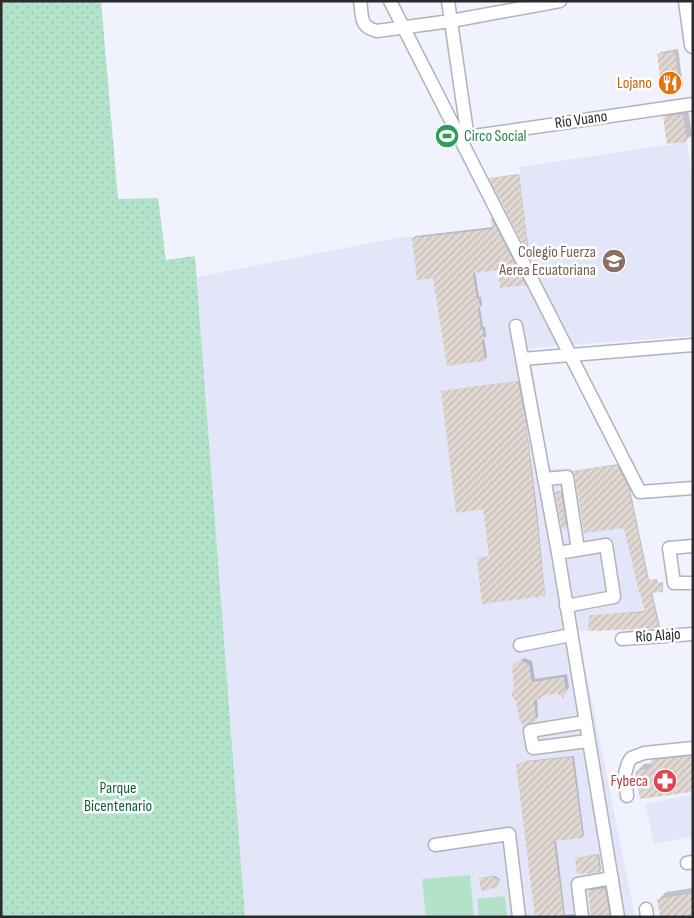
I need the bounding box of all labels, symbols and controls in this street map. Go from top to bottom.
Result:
restaurant icon: Lojano [657,70,683,96]
place label: Lojano [617,74,652,93]
street label: Río Vuano [554,107,608,133]
sports icon: Circo Social [434,123,460,149]
place label: Circo Social [464,127,527,146]
place label: Colegio Fuerza Aerea Ecuatoriana [498,243,596,280]
school or university icon: Colegio Fuerza Aerea Ecuatoriana [601,248,627,274]
street label: Río Alajo [635,625,681,647]
pharmacy icon: Fybeca [652,768,678,794]
place label: Fybeca [610,772,648,791]
park label: Parque Bicentenario [84,779,152,816]

